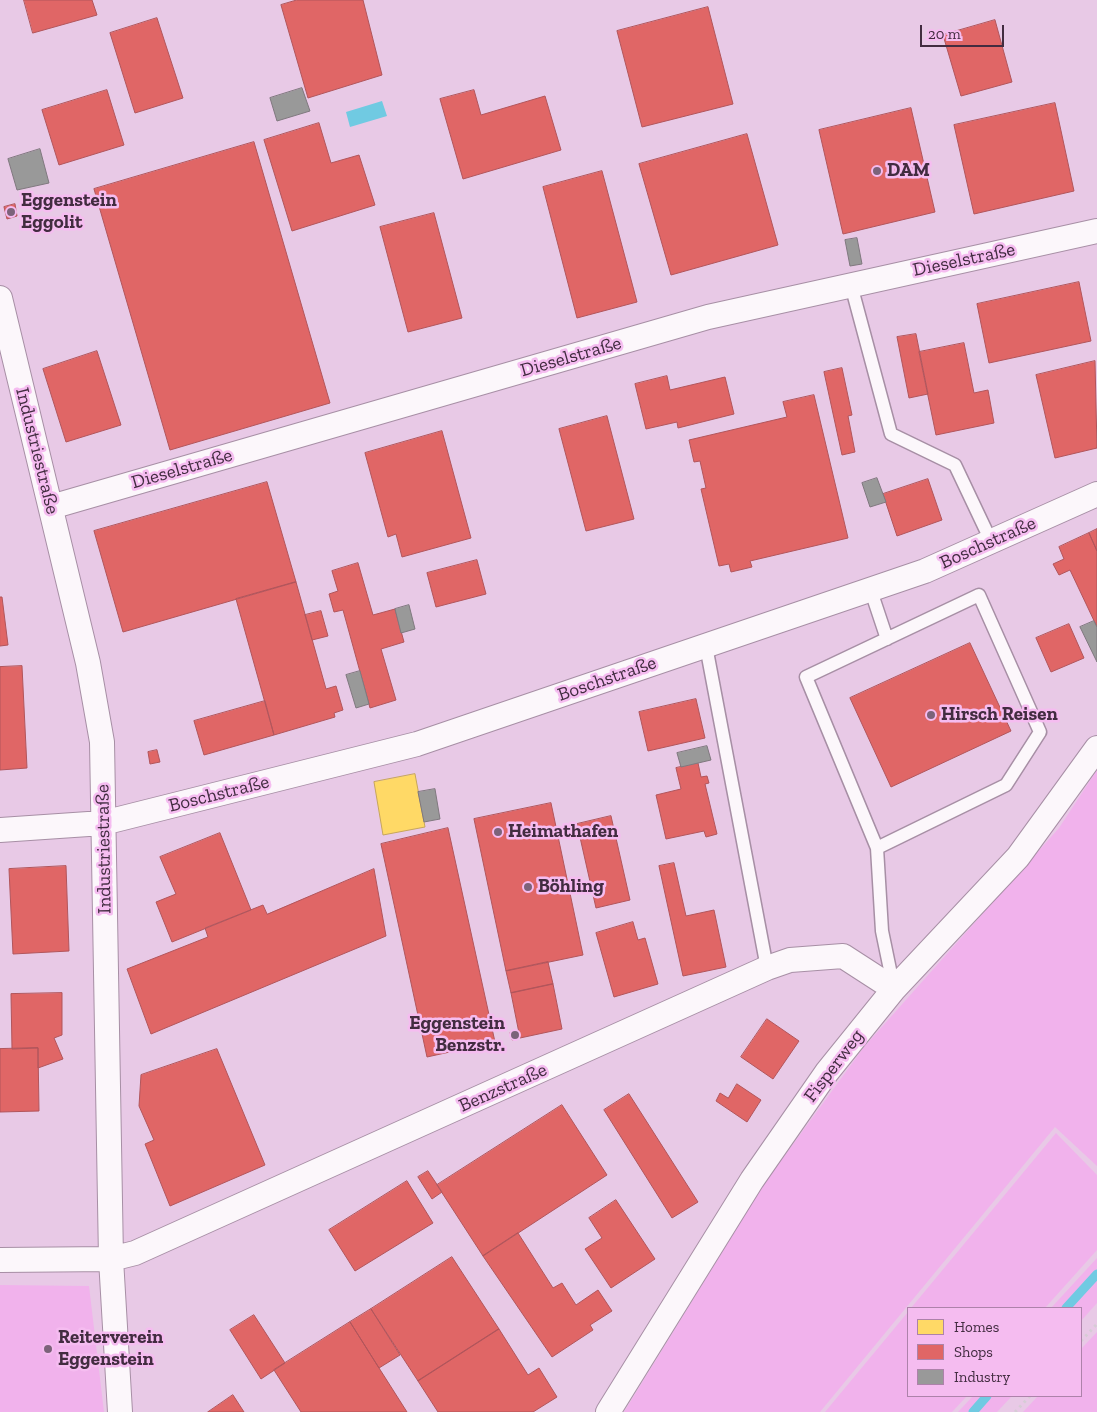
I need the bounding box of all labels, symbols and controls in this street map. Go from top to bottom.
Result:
scale bar [922,15,1006,47]
text: 20 m [928,25,961,43]
place label: DAM [887,160,930,182]
marker: DAM [871,165,883,177]
place label: Eggenstein Eggolit [21,190,117,234]
marker: Eggenstein Eggolit [5,206,17,218]
street label: Dieselstraße [911,238,1017,282]
street label: Dieselstraße [518,332,624,382]
street label: Industriestraße [10,385,64,517]
street label: Dieselstraße [129,444,235,494]
street label: Boschstraße [936,512,1040,574]
street label: Boschstraße [555,651,659,707]
place label: Hirsch Reisen [941,704,1058,726]
marker: Hirsch Reisen [925,709,937,721]
street label: Boschstraße [166,771,272,817]
street label: Industriestraße [91,784,117,914]
place label: Heimathafen [508,821,618,843]
marker: Heimathafen [492,826,504,838]
place label: Böhling [538,876,604,898]
marker: Böhling [522,881,534,893]
place label: Eggenstein Benzstr. [409,1013,505,1057]
street label: Fisperweg [799,1025,869,1107]
marker: Eggenstein Benzstr. [509,1029,521,1041]
street label: Benzstraße [455,1058,551,1118]
legend [907,1307,1082,1397]
text: Homes [954,1318,999,1336]
place label: Reiterverein Eggenstein [58,1327,163,1371]
marker: Reiterverein Eggenstein [42,1343,54,1355]
text: Shops [954,1343,993,1361]
text: Industry [954,1368,1010,1386]

